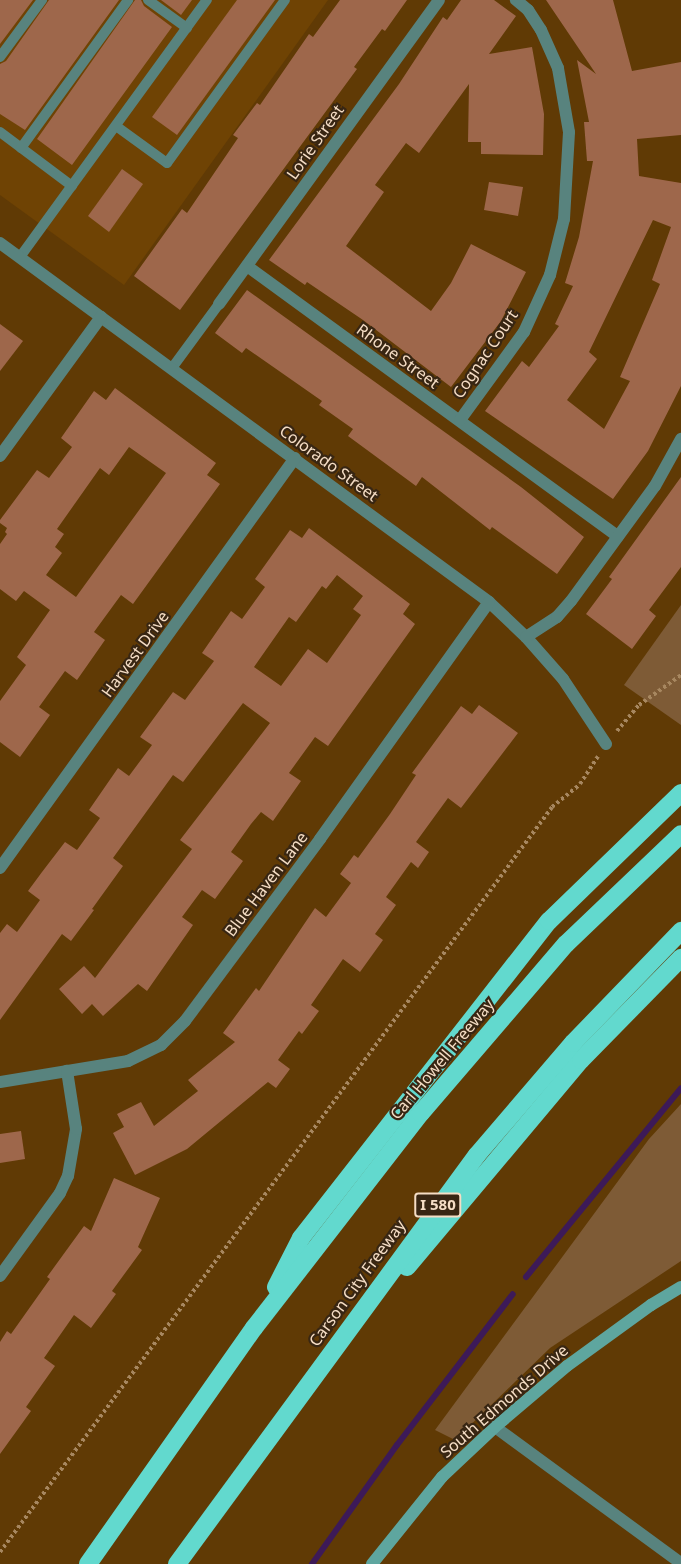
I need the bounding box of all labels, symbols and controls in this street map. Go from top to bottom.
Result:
street label: Lorie Street [282,101,348,183]
street label: Cognac Court [448,306,522,402]
street label: Rhone Street [353,320,443,392]
street label: Colorado Street [276,421,382,505]
street label: Harvest Drive [97,607,173,701]
street label: Blue Haven Lane [220,828,312,940]
street label: Carl Howell Freeway [386,995,498,1123]
road number: I 580 [414,1193,462,1217]
street label: Carson City Freeway [305,1216,409,1350]
street label: South Edmonds Drive [436,1340,572,1462]

